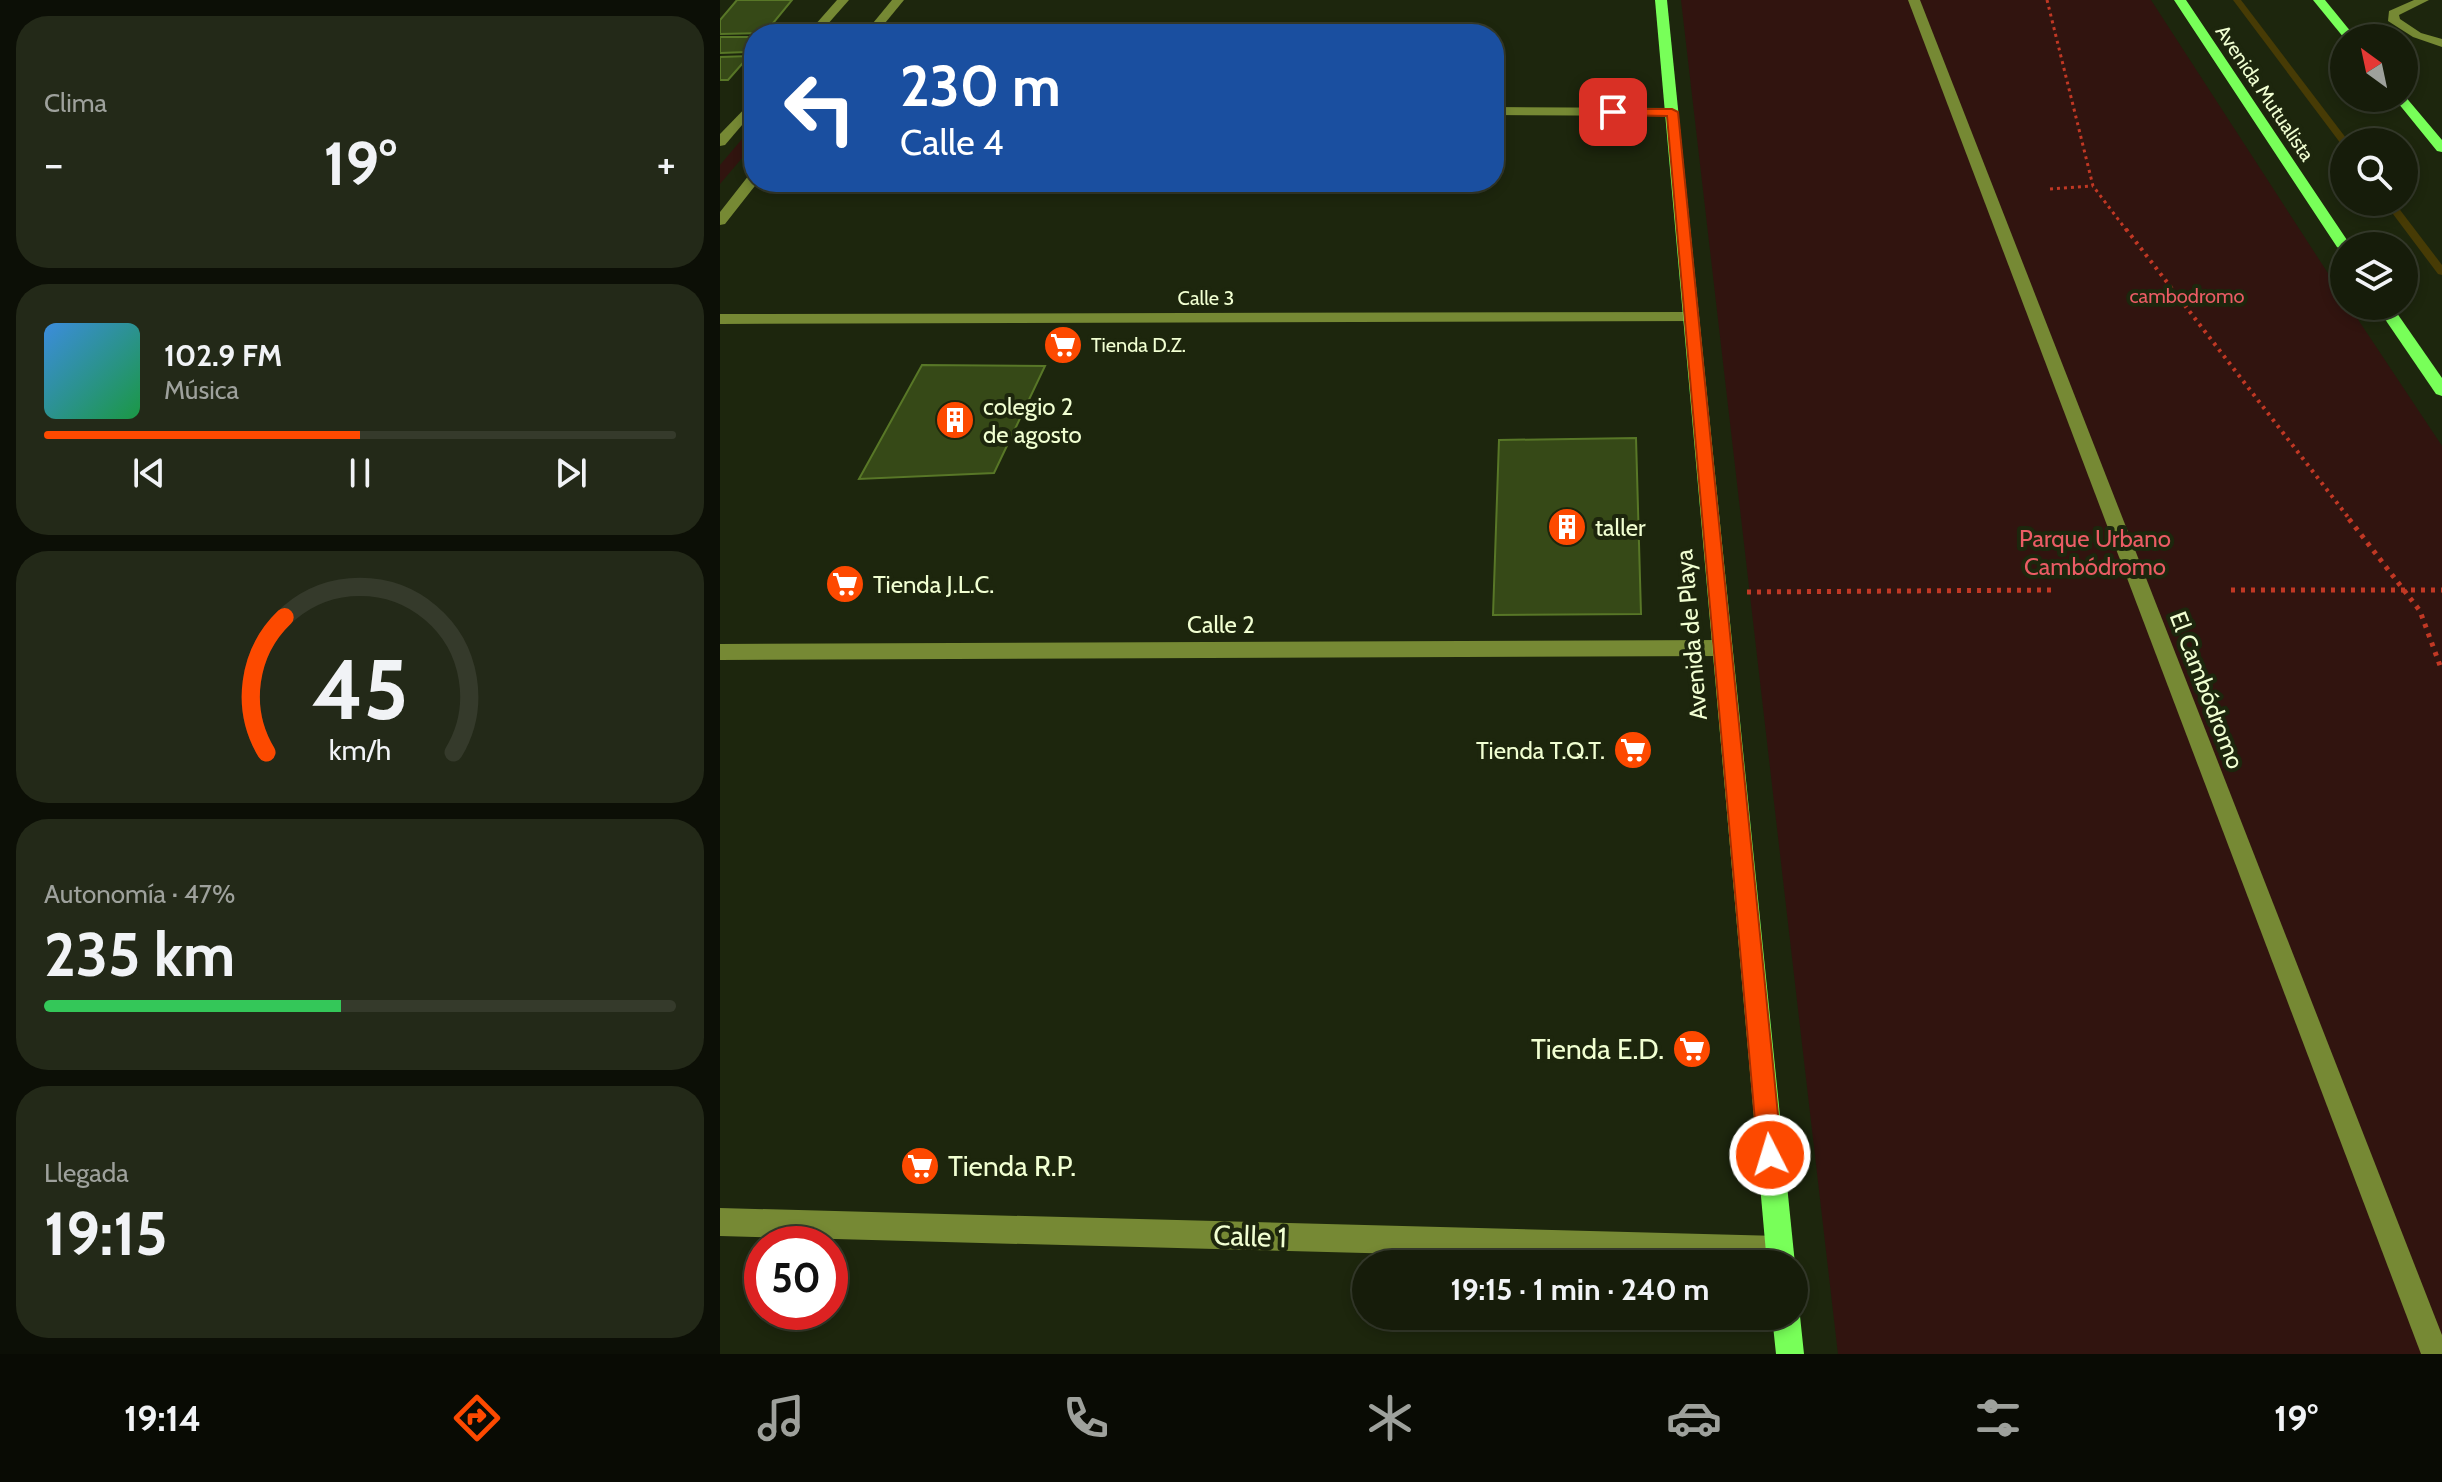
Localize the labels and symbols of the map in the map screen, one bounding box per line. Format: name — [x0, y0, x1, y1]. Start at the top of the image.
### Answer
street label: Avenida Mutualista — [2211, 20, 2320, 166]
north arrow — [2330, 24, 2418, 112]
pin — [1579, 78, 1647, 146]
park label: cambodromo — [2129, 284, 2245, 308]
street label: Calle 3 — [1178, 286, 1234, 310]
supermarket icon: Tienda D.Z. — [1042, 324, 1084, 366]
place label: Tienda D.Z. — [1091, 333, 1186, 357]
place label: colegio 2 de agosto — [983, 392, 1082, 449]
building icon: colegio 2 de agosto — [934, 399, 976, 441]
building icon: taller — [1546, 506, 1588, 548]
place label: taller — [1595, 513, 1646, 542]
park label: Parque Urbano Cambódromo — [2019, 524, 2171, 581]
street label: Avenida de Playa — [1669, 548, 1713, 722]
supermarket icon: Tienda J.L.C. — [824, 563, 866, 605]
place label: Tienda J.L.C. — [873, 570, 994, 599]
street label: El Cambódromo — [2164, 607, 2250, 773]
street label: Calle 2 — [1187, 610, 1255, 639]
supermarket icon: Tienda T.Q.T. — [1612, 729, 1654, 771]
place label: Tienda T.Q.T. — [1476, 736, 1605, 765]
supermarket icon: Tienda E.D. — [1671, 1028, 1713, 1070]
place label: Tienda E.D. — [1531, 1032, 1664, 1066]
position arrow — [1728, 1113, 1812, 1197]
supermarket icon: Tienda R.P. — [899, 1145, 941, 1187]
place label: Tienda R.P. — [948, 1149, 1076, 1183]
street label: Calle 1 — [1213, 1218, 1287, 1254]
speed limit sign: 50 — [744, 1226, 848, 1330]

